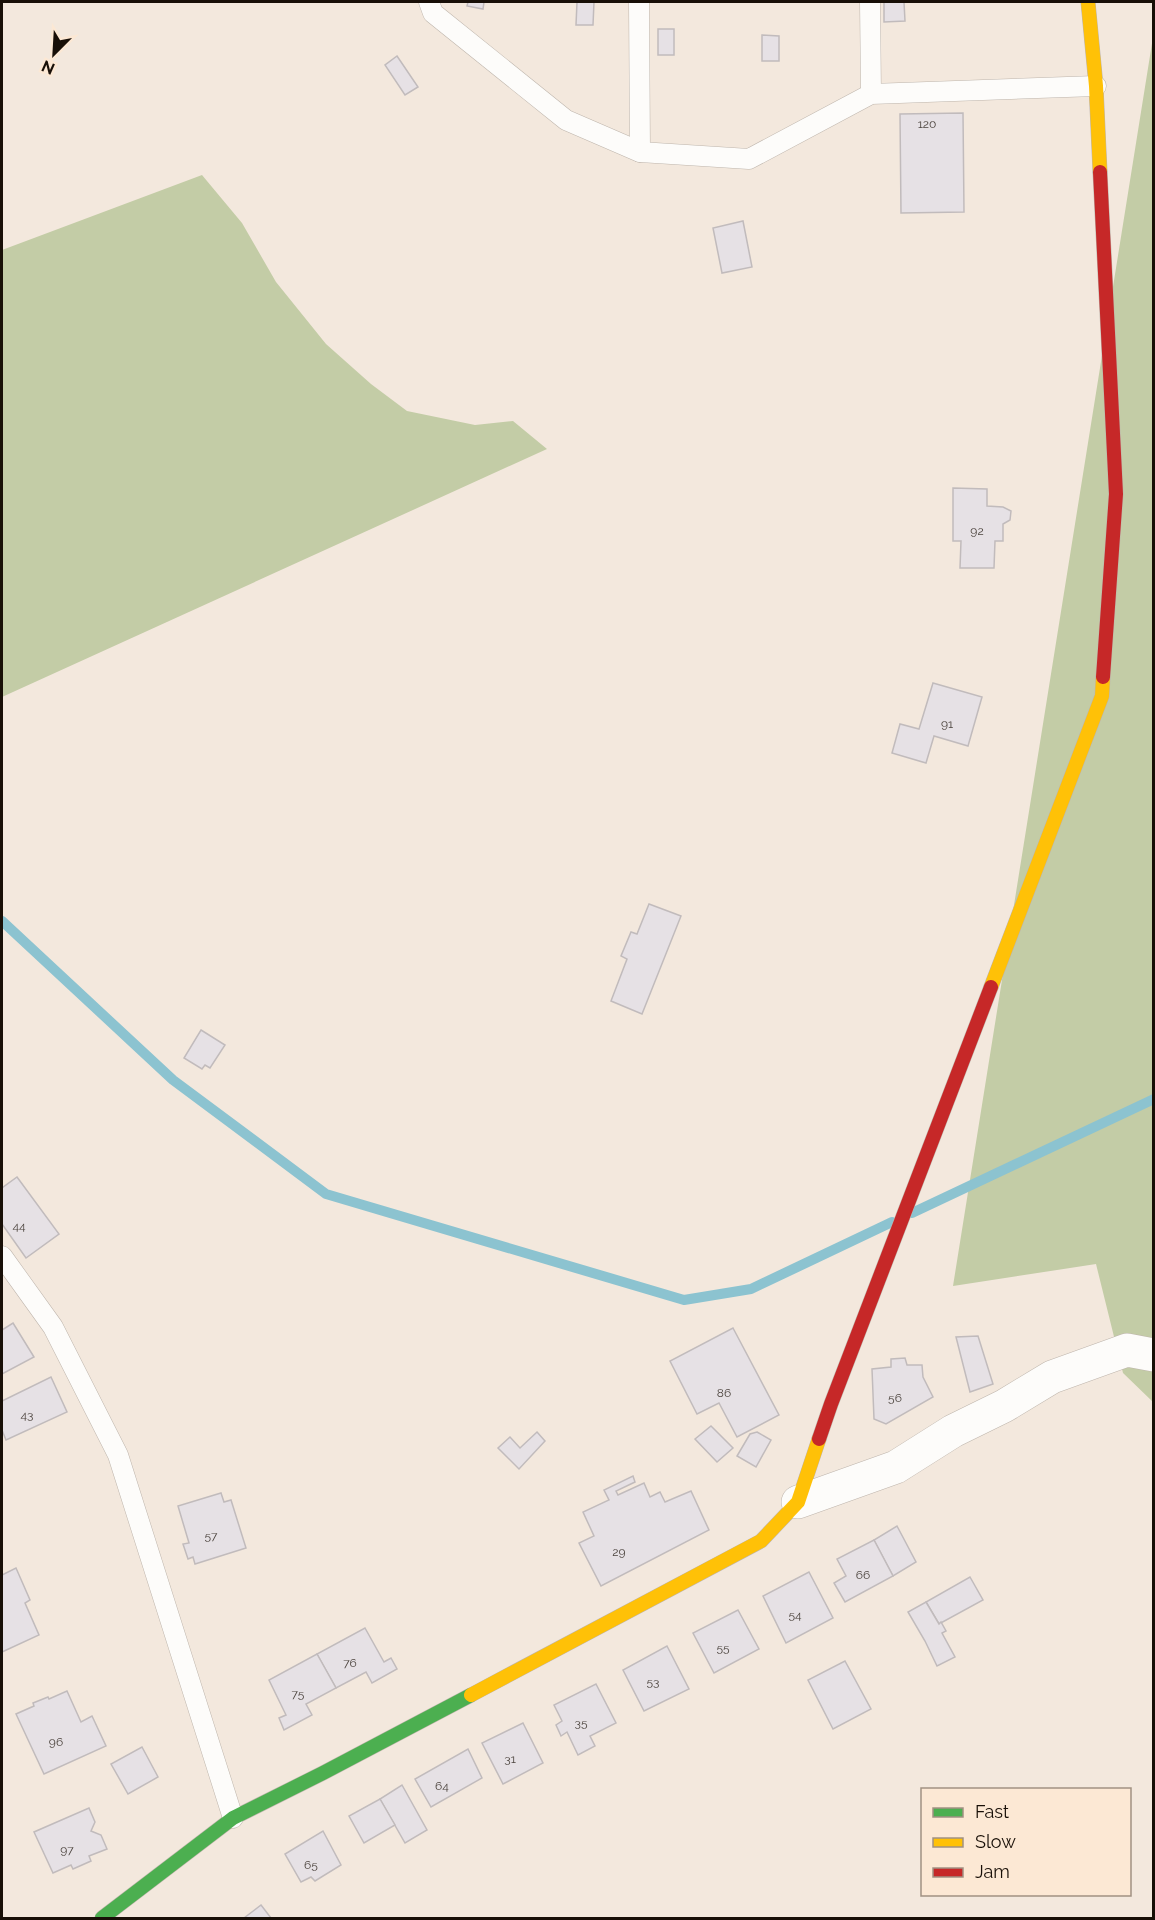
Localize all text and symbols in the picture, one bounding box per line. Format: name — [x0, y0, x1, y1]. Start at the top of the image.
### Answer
north arrow — [24, 24, 84, 84]
text: N — [39, 56, 58, 78]
house number: 120 — [918, 117, 936, 131]
house number: 92 — [970, 524, 984, 538]
house number: 91 — [941, 717, 953, 731]
house number: 44 — [12, 1219, 26, 1233]
house number: 86 — [717, 1386, 731, 1400]
house number: 56 — [888, 1391, 902, 1405]
house number: 43 — [21, 1408, 33, 1422]
house number: 57 — [205, 1529, 218, 1543]
house number: 29 — [612, 1545, 626, 1559]
house number: 66 — [856, 1568, 870, 1582]
house number: 54 — [788, 1608, 802, 1622]
house number: 55 — [716, 1641, 730, 1655]
house number: 76 — [343, 1656, 357, 1670]
house number: 53 — [647, 1675, 659, 1689]
house number: 75 — [292, 1687, 305, 1701]
house number: 35 — [575, 1716, 588, 1730]
house number: 96 — [49, 1735, 63, 1749]
house number: 31 — [504, 1752, 516, 1766]
house number: 64 — [435, 1779, 449, 1793]
legend — [921, 1788, 1131, 1896]
text: Fast — [975, 1801, 1009, 1822]
text: Slow — [975, 1831, 1016, 1852]
house number: 97 — [60, 1843, 74, 1857]
house number: 65 — [304, 1858, 318, 1872]
text: Jam — [975, 1861, 1010, 1882]

